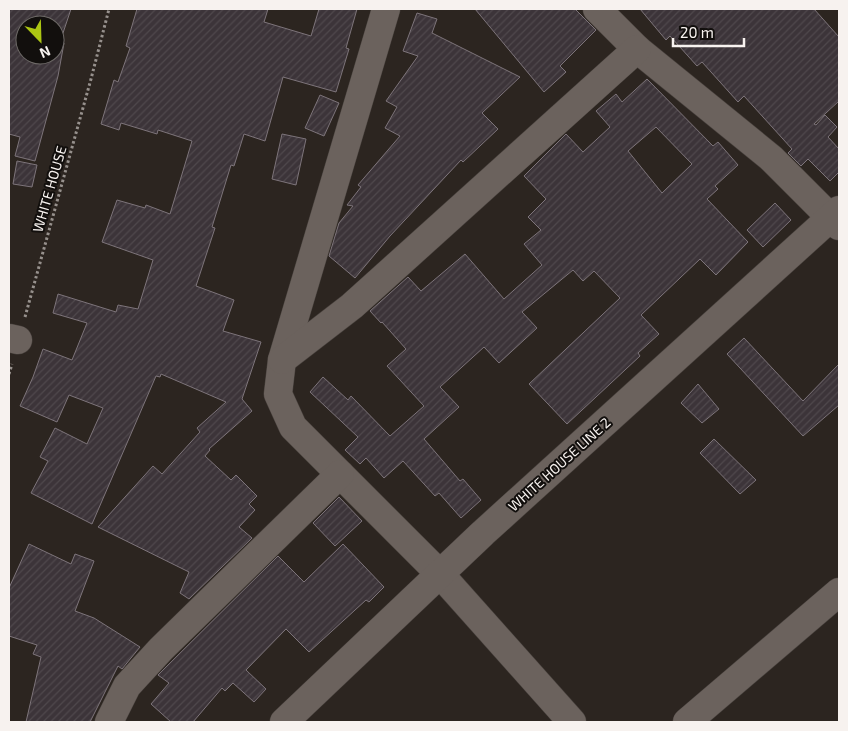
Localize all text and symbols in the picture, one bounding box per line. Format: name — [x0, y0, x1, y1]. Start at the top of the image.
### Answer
north arrow — [15, 15, 65, 65]
scale bar — [673, 15, 744, 47]
text: 20 m — [680, 23, 714, 41]
text: N — [37, 43, 53, 62]
street label: WHITE HOUSE — [29, 144, 69, 234]
street label: WHITE HOUSE LINE 2 — [504, 414, 614, 514]

